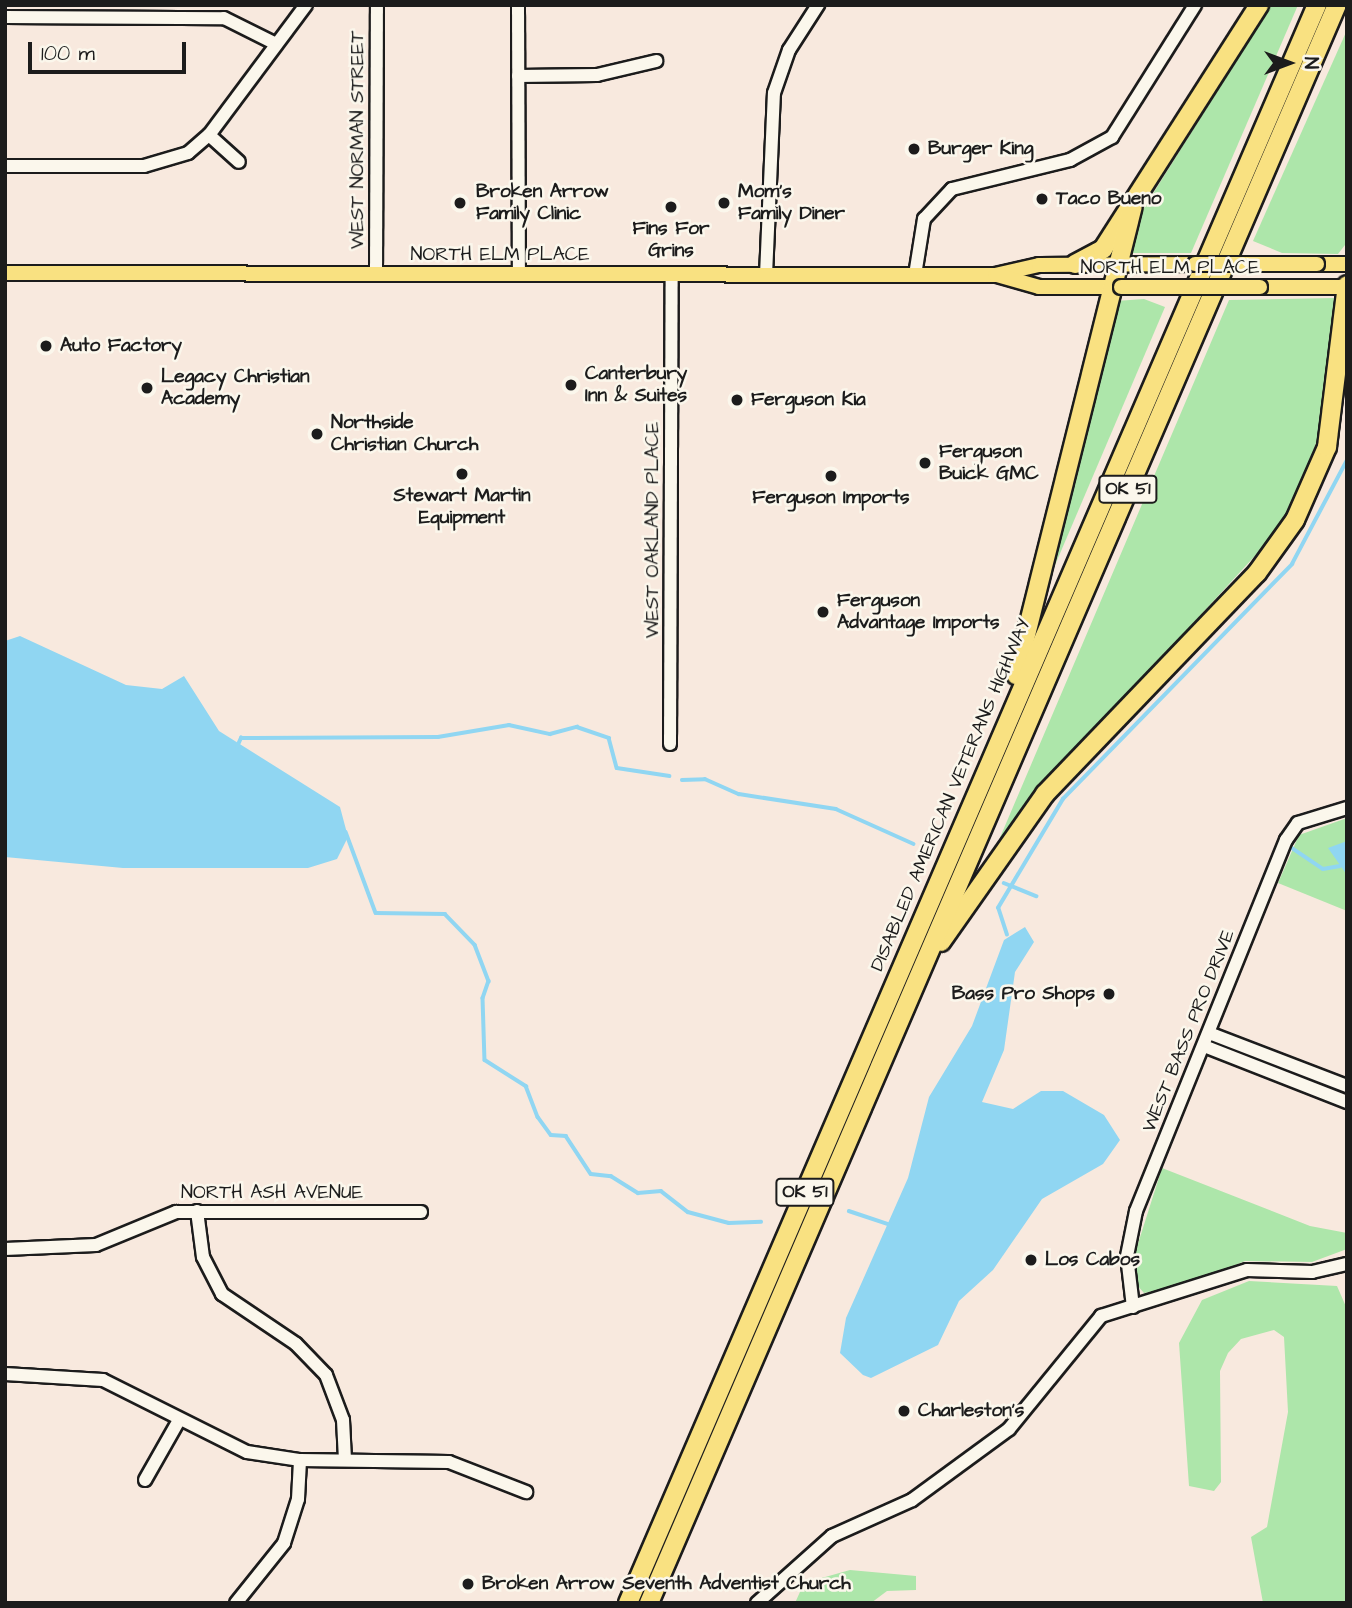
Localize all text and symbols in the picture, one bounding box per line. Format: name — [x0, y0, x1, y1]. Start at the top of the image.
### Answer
scale bar — [32, 28, 189, 72]
north arrow — [1254, 28, 1324, 98]
street label: WEST NORMAN STREET — [347, 31, 369, 249]
text: 100 m — [41, 39, 95, 68]
text: N — [1297, 57, 1324, 69]
place label: Burger King — [928, 138, 1033, 160]
marker: Burger King — [906, 141, 922, 157]
place label: Broken Arrow Family Clinic — [476, 181, 609, 225]
place label: Mom's Family Diner — [738, 181, 845, 225]
place label: Taco Bueno — [1056, 188, 1161, 210]
marker: Taco Bueno — [1034, 191, 1050, 207]
marker: Broken Arrow Family Clinic — [450, 193, 470, 213]
marker: Mom's Family Diner — [716, 195, 732, 211]
marker: Fins For Grins — [663, 199, 679, 215]
place label: Fins For Grins — [632, 218, 710, 262]
street label: NORTH ELM PLACE — [411, 244, 589, 266]
street label: NORTH ELM PLACE — [1081, 257, 1259, 279]
place label: Auto Factory — [60, 335, 182, 357]
marker: Auto Factory — [38, 338, 54, 354]
place label: Canterbury Inn & Suites — [585, 363, 687, 407]
place label: Legacy Christian Academy — [161, 366, 309, 410]
marker: Canterbury Inn & Suites — [563, 377, 579, 393]
marker: Legacy Christian Academy — [139, 380, 155, 396]
place label: Ferguson Kia — [751, 389, 866, 411]
marker: Ferguson Kia — [729, 392, 745, 408]
place label: Northside Christian Church — [331, 412, 479, 456]
street label: WEST OAKLAND PLACE — [642, 422, 664, 638]
marker: Northside Christian Church — [309, 426, 325, 442]
place label: Ferguson Buick GMC — [939, 441, 1039, 485]
marker: Ferguson Buick GMC — [917, 455, 933, 471]
marker: Stewart Martin Equipment — [454, 466, 470, 482]
marker: Ferguson Imports — [823, 468, 839, 484]
road number: OK 51 — [1098, 475, 1158, 504]
place label: Stewart Martin Equipment — [394, 485, 530, 529]
place label: Ferguson Imports — [752, 487, 910, 509]
place label: Ferguson Advantage Imports — [837, 590, 1000, 634]
marker: Ferguson Advantage Imports — [815, 604, 831, 620]
street label: DISABLED AMERICAN VETERANS HIGHWAY — [866, 615, 1036, 975]
street label: WEST BASS PRO DRIVE — [1138, 926, 1240, 1136]
place label: Bass Pro Shops — [952, 983, 1095, 1005]
marker: Bass Pro Shops — [1101, 986, 1117, 1002]
road number: OK 51 — [775, 1177, 835, 1206]
street label: NORTH ASH AVENUE — [181, 1182, 363, 1204]
place label: Los Cabos — [1045, 1249, 1140, 1271]
marker: Los Cabos — [1023, 1252, 1039, 1268]
place label: Charleston's — [918, 1400, 1024, 1422]
marker: Charleston's — [896, 1403, 912, 1419]
place label: Broken Arrow Seventh Adventist Church — [482, 1573, 851, 1595]
marker: Broken Arrow Seventh Adventist Church — [460, 1576, 476, 1592]

